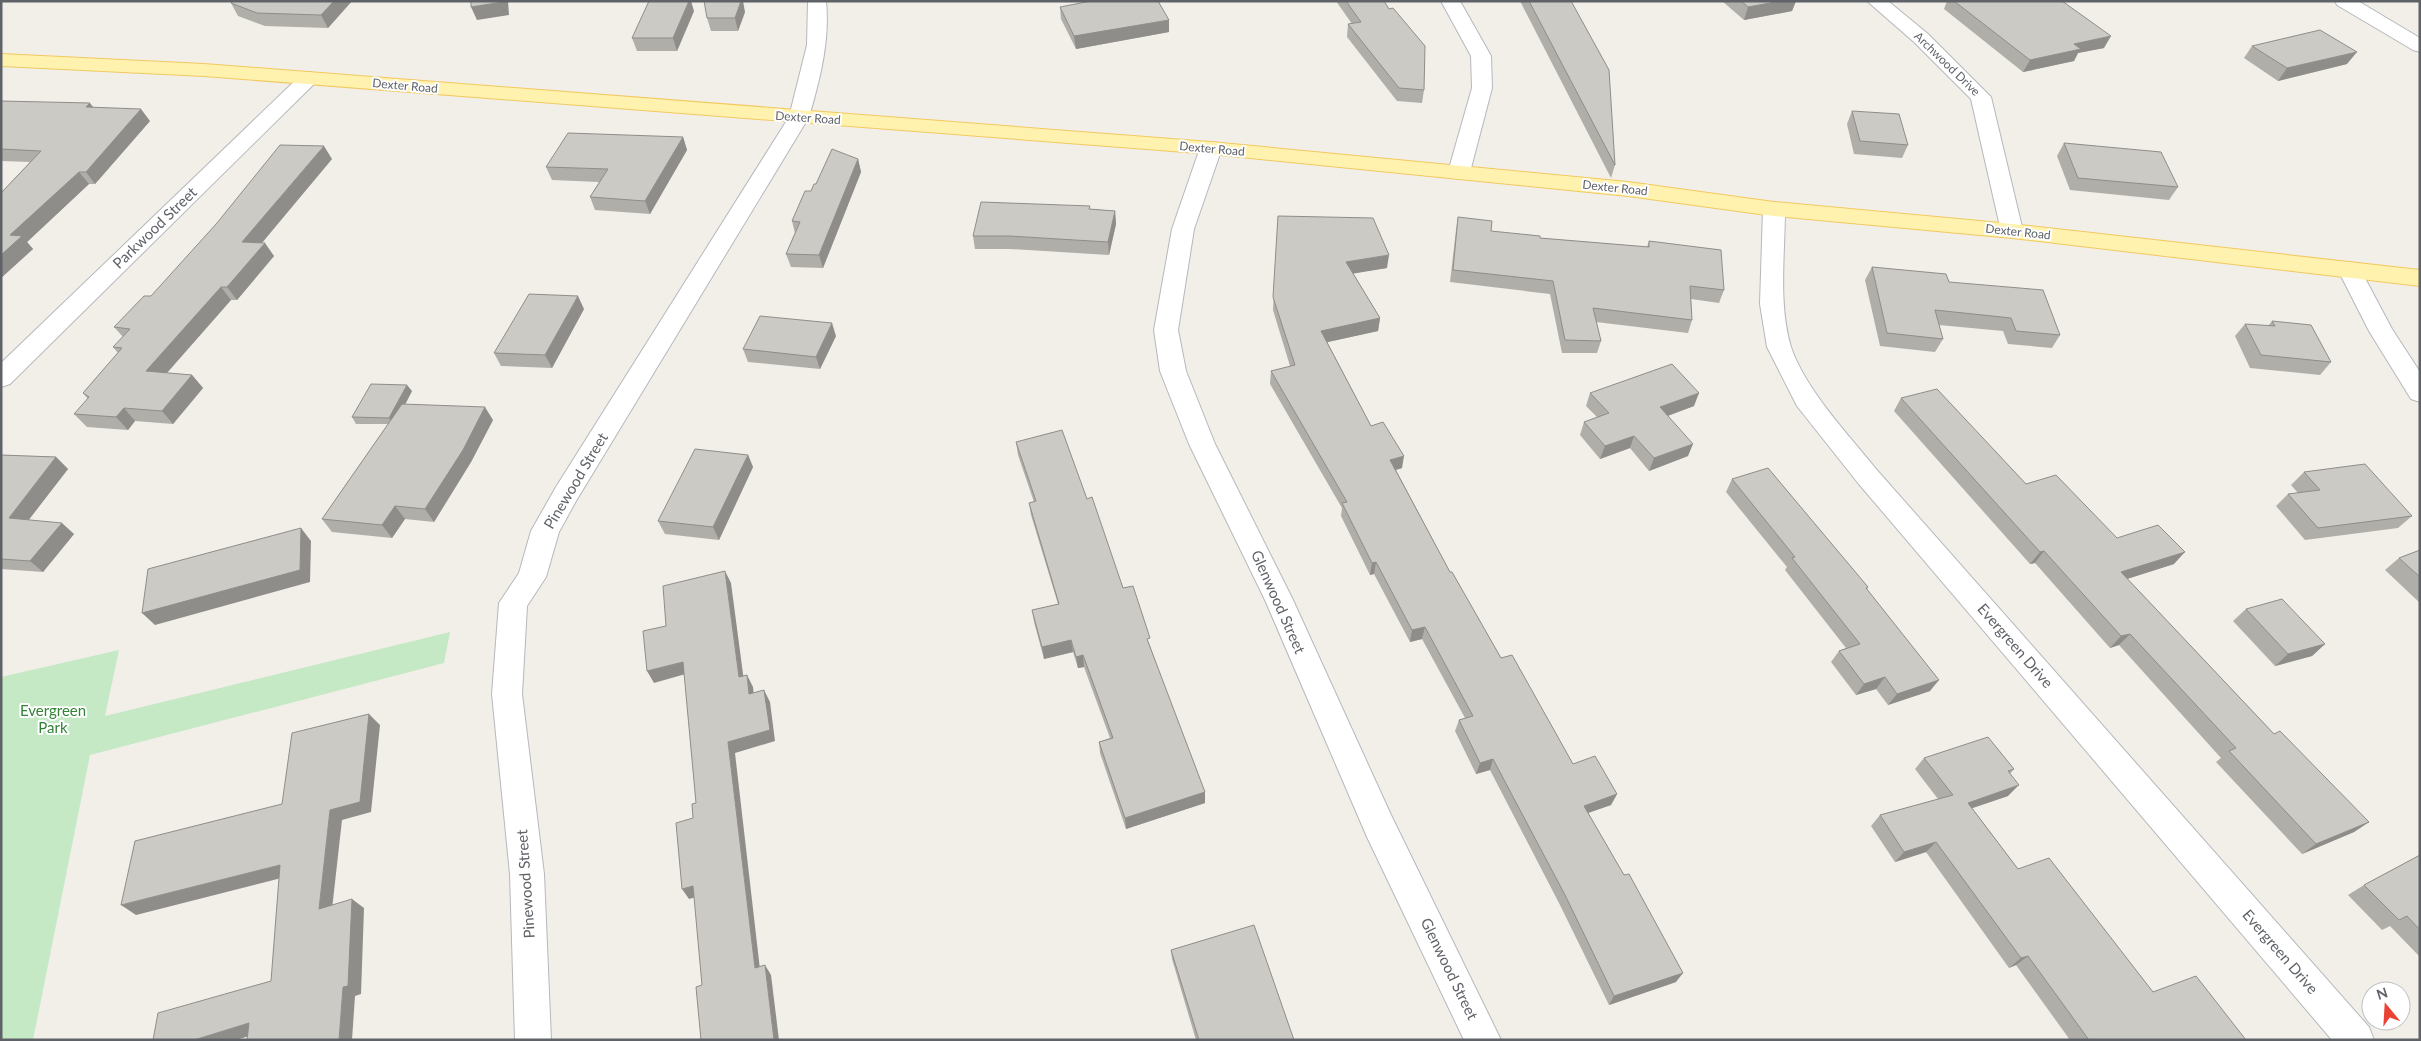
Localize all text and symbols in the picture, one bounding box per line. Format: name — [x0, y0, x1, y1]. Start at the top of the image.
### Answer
street label: Archwood Drive — [1911, 28, 1983, 99]
street label: Dexter Road — [372, 75, 438, 96]
street label: Dexter Road — [775, 108, 841, 127]
street label: Dexter Road — [1179, 138, 1245, 159]
street label: Dexter Road — [1582, 177, 1649, 198]
street label: Parkwood Street — [109, 182, 200, 272]
street label: Dexter Road — [1985, 221, 2052, 242]
street label: Pinewood Street — [539, 429, 611, 532]
street label: Glenwood Street — [1248, 547, 1310, 657]
street label: Evergreen Drive — [1974, 600, 2057, 691]
park label: Evergreen Park — [20, 701, 86, 736]
street label: Pinewood Street — [512, 828, 538, 939]
street label: Evergreen Drive — [2239, 906, 2322, 997]
street label: Glenwood Street — [1417, 915, 1483, 1023]
north arrow — [2361, 981, 2411, 1031]
text: N — [2374, 983, 2390, 1003]

